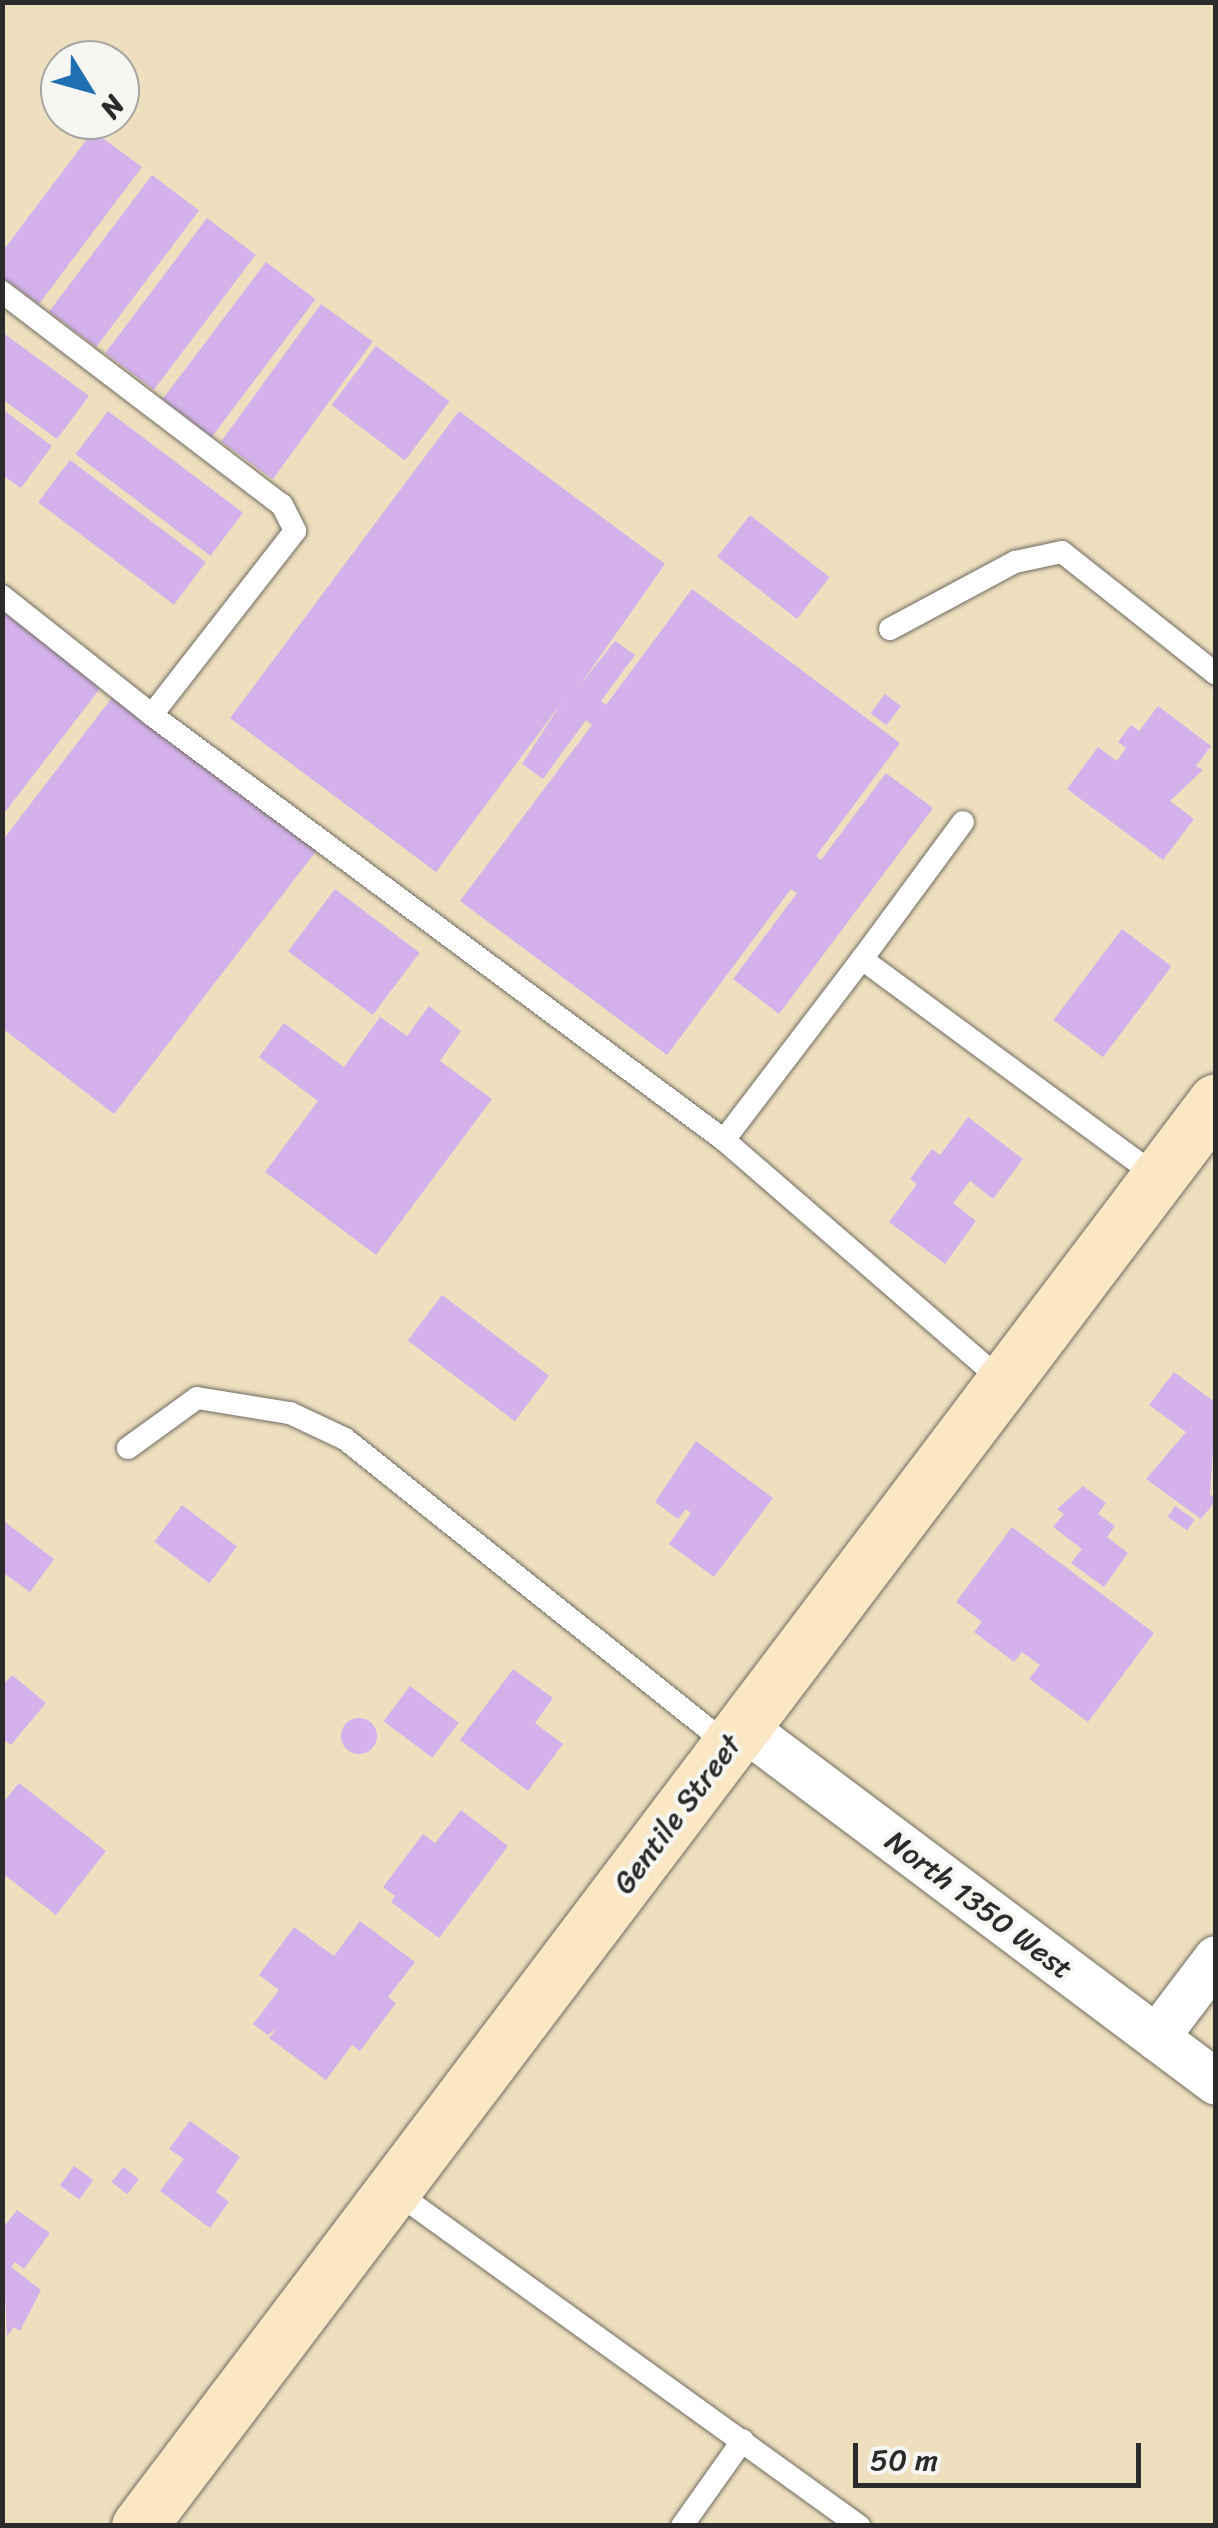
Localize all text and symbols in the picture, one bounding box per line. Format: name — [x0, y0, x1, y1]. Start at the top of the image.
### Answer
north arrow — [40, 40, 140, 140]
text: N — [87, 85, 138, 130]
street label: Gentile Street — [606, 1727, 748, 1901]
street label: North 1350 West — [878, 1823, 1080, 1987]
scale bar — [858, 2423, 1146, 2485]
text: 50 m — [870, 2433, 938, 2487]

